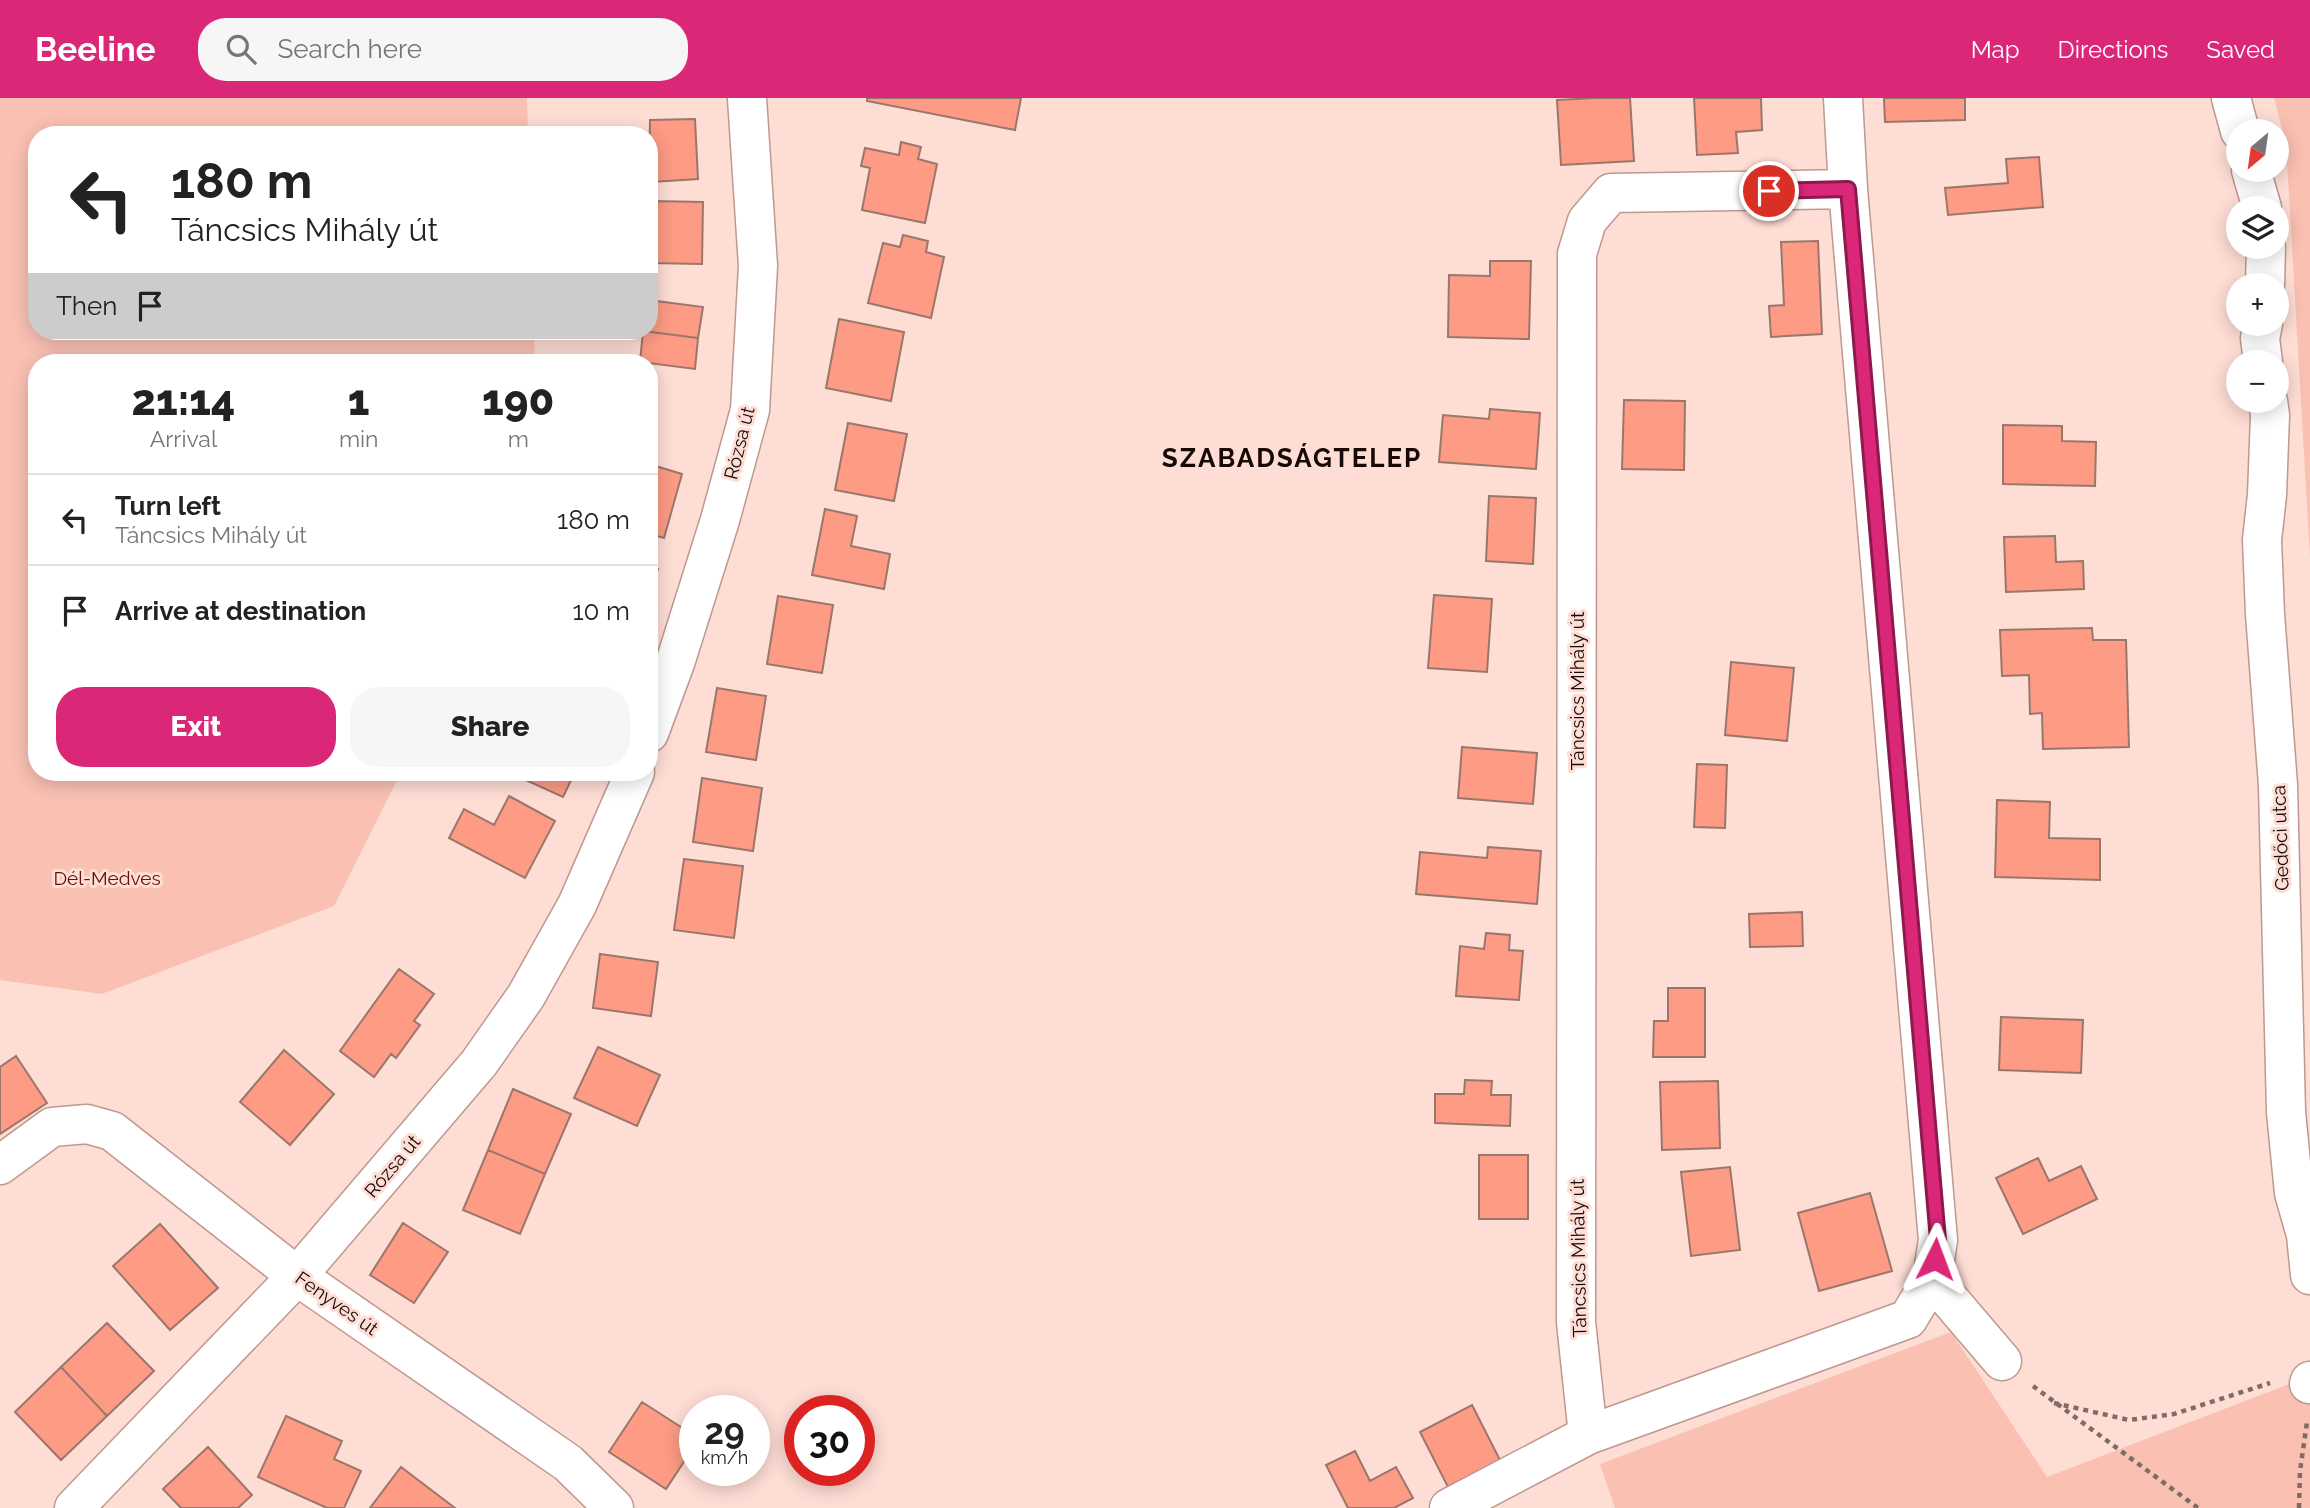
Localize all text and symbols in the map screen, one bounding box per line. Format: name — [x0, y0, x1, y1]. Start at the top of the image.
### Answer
search box — [198, 18, 688, 81]
text: Beeline — [35, 30, 156, 69]
icon: search — [222, 30, 260, 68]
text: Search here — [278, 34, 422, 64]
text: Map — [1971, 35, 2020, 64]
text: Directions — [2058, 35, 2168, 64]
text: Saved — [2206, 35, 2275, 64]
north arrow — [2226, 119, 2289, 182]
map controls — [2226, 119, 2289, 413]
text: 180 m — [171, 152, 312, 209]
icon: left — [56, 154, 147, 245]
pin — [1739, 161, 1799, 221]
icon: arrive — [1750, 172, 1788, 210]
button: layers — [2226, 196, 2289, 259]
text: Táncsics Mihály út — [171, 211, 438, 248]
button: + — [2226, 273, 2289, 336]
icon: arrive — [131, 287, 169, 325]
text: Then — [56, 291, 117, 321]
button: − — [2226, 350, 2289, 413]
text: 21:14 — [132, 376, 235, 425]
text: 1 — [348, 376, 370, 425]
text: 190 — [482, 376, 554, 425]
street label: Rózsa út — [719, 404, 759, 482]
text: Arrival — [150, 425, 217, 452]
text: min — [339, 425, 378, 452]
text: m — [508, 425, 529, 452]
district label: SZABADSÁGTELEP — [1162, 443, 1422, 473]
text: Turn left — [115, 491, 221, 521]
icon: left — [56, 501, 94, 539]
text: 180 m — [557, 505, 630, 535]
text: Táncsics Mihály út — [115, 521, 307, 548]
icon: arrive — [56, 592, 94, 630]
text: Arrive at destination — [115, 596, 366, 626]
text: 10 m — [572, 596, 630, 626]
street label: Táncsics Mihály út — [1566, 611, 1588, 770]
button: Exit — [56, 687, 336, 767]
button: Share — [350, 687, 630, 767]
street label: Gedőci utca — [2267, 785, 2293, 891]
park label: Dél-Medves — [53, 867, 161, 889]
street label: Rózsa út — [360, 1130, 425, 1202]
street label: Táncsics Mihály út — [1566, 1178, 1590, 1337]
position arrow — [1898, 1222, 1972, 1296]
street label: Fenyves út — [292, 1267, 383, 1340]
speed limit sign: 30 — [784, 1395, 875, 1486]
text: 29 — [704, 1411, 745, 1452]
text: km/h — [701, 1447, 748, 1468]

